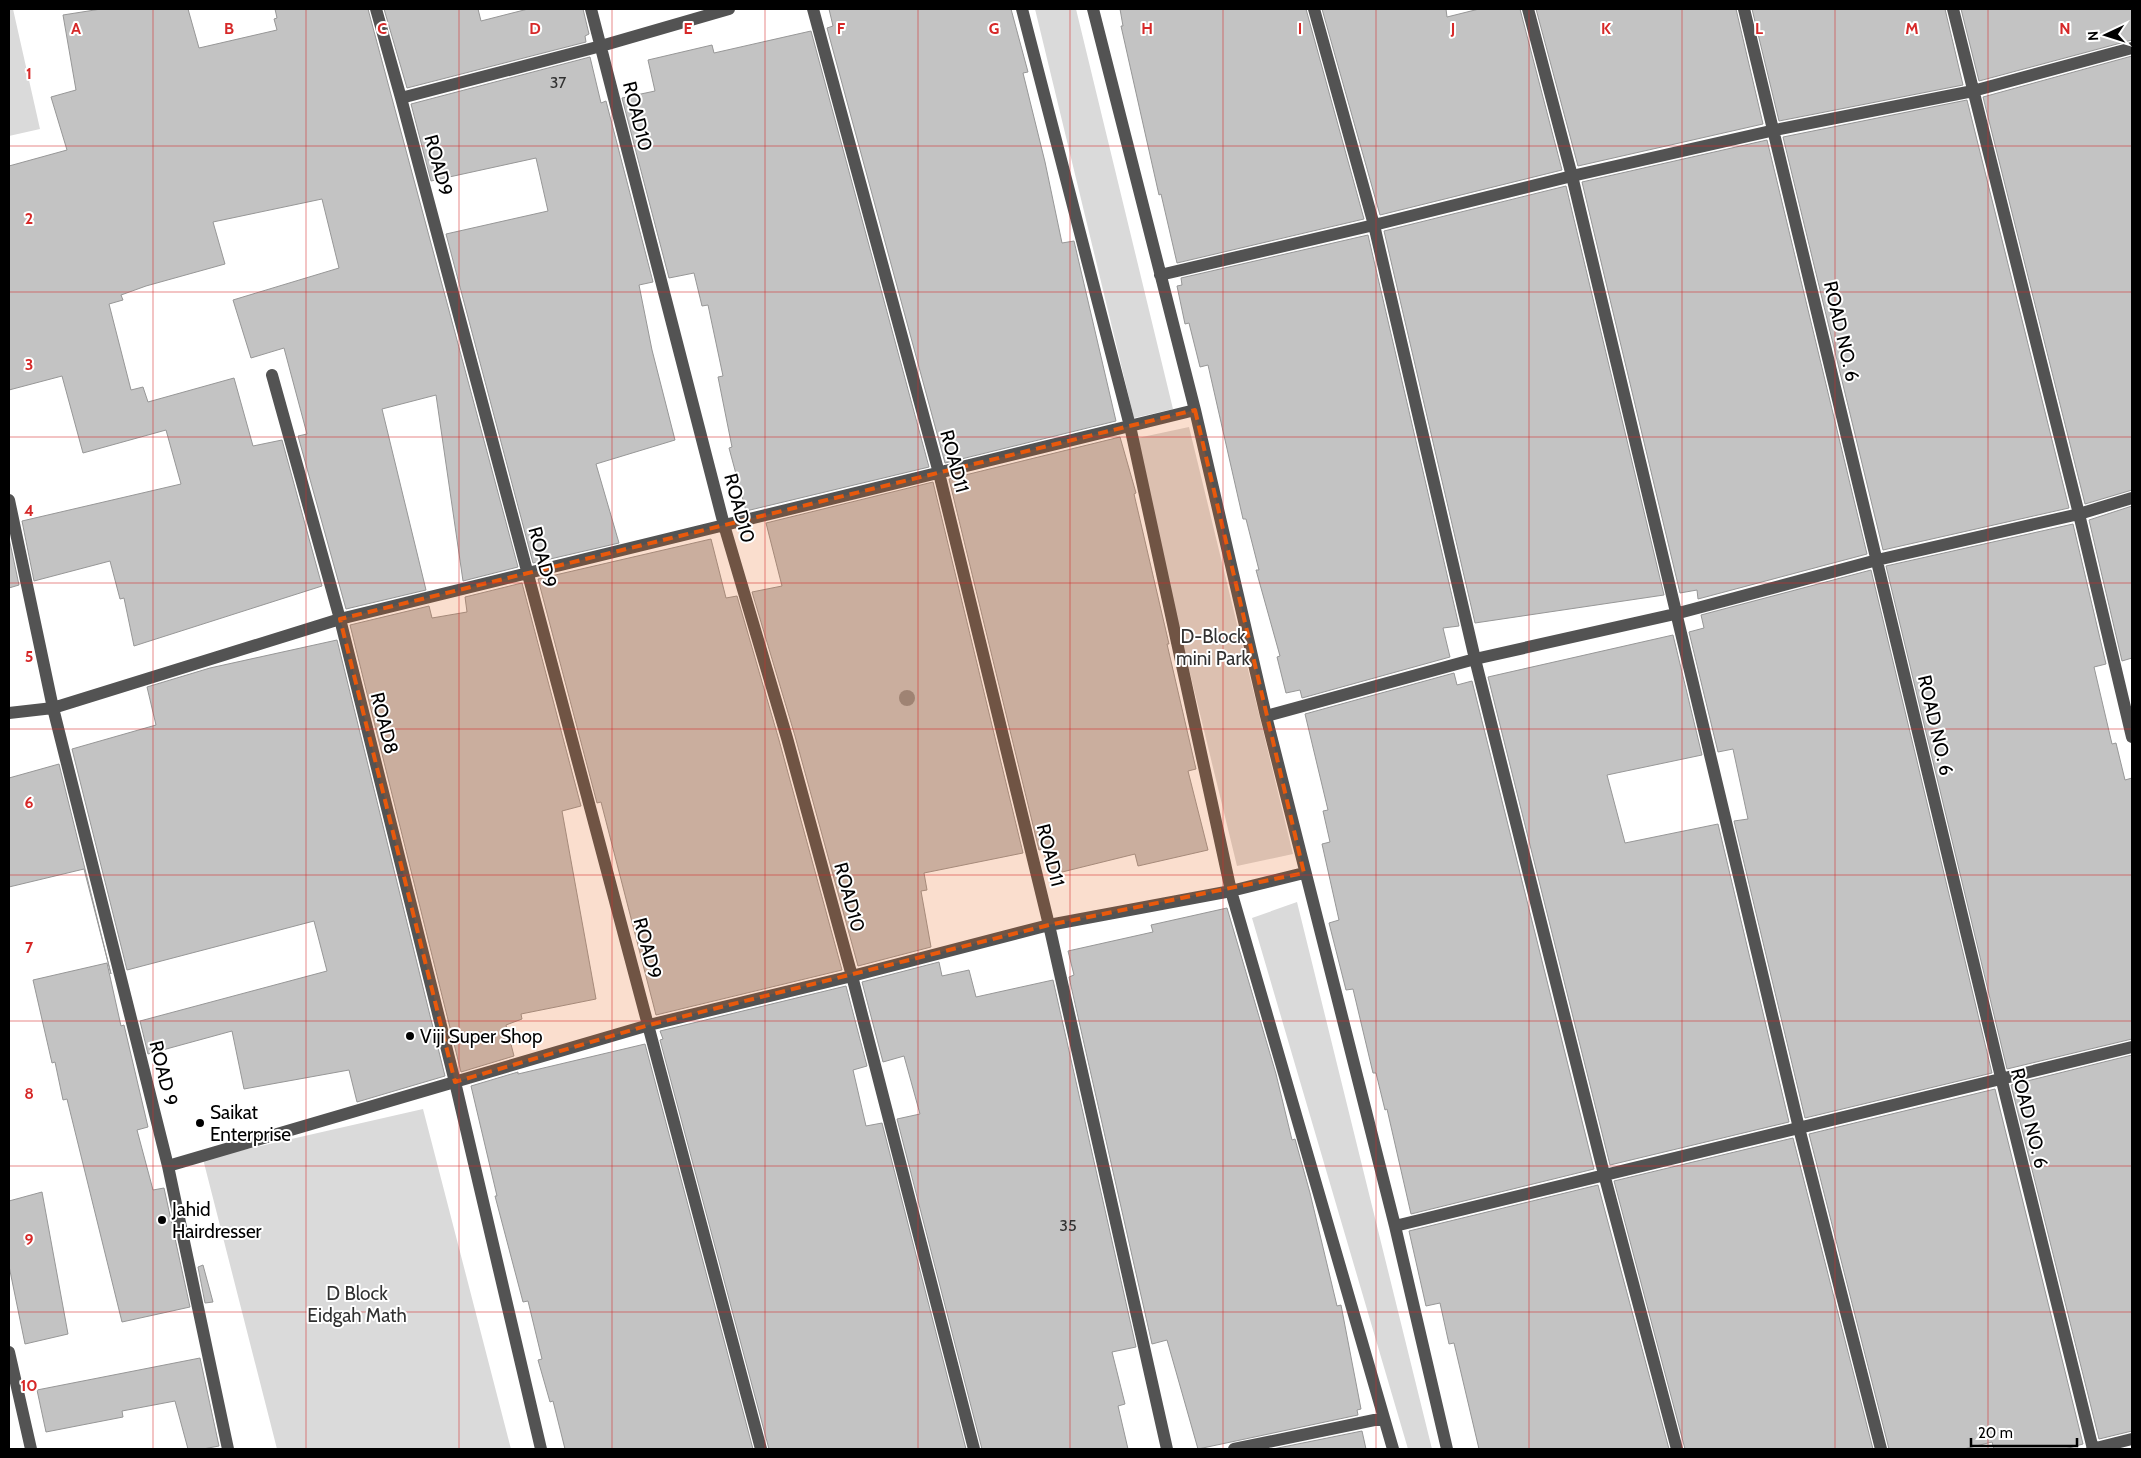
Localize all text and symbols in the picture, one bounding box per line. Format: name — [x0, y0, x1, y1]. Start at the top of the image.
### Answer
north arrow — [2081, 10, 2131, 60]
text: A — [71, 19, 81, 38]
text: B — [224, 19, 234, 38]
text: C — [377, 19, 387, 38]
text: D — [529, 19, 541, 38]
text: E — [683, 19, 693, 38]
text: F — [837, 19, 846, 38]
text: G — [989, 19, 999, 38]
text: H — [1141, 19, 1153, 38]
text: I — [1298, 19, 1302, 38]
text: J — [1450, 19, 1455, 38]
text: K — [1601, 19, 1611, 38]
text: L — [1755, 19, 1763, 38]
text: M — [1905, 19, 1919, 38]
text: N — [2059, 19, 2071, 38]
text: N — [2084, 30, 2102, 41]
text: 1 — [26, 64, 32, 83]
house number: 37 — [550, 73, 566, 92]
street label: ROAD10 — [618, 79, 657, 153]
street label: ROAD9 — [419, 132, 458, 198]
text: 2 — [25, 209, 33, 228]
street label: ROAD NO. 6 — [1819, 279, 1864, 384]
text: 3 — [25, 355, 33, 374]
street label: ROAD11 — [935, 427, 974, 495]
street label: ROAD10 — [719, 471, 760, 545]
text: 4 — [24, 501, 34, 520]
street label: ROAD9 — [523, 524, 562, 590]
park label: D-Block mini Park — [1176, 625, 1250, 670]
text: 5 — [25, 647, 33, 666]
street label: ROAD NO. 6 — [1913, 673, 1958, 778]
street label: ROAD8 — [366, 690, 403, 756]
text: 6 — [25, 793, 34, 812]
street label: ROAD11 — [1032, 821, 1069, 889]
street label: ROAD10 — [829, 860, 870, 934]
street label: ROAD9 — [628, 915, 667, 981]
text: 7 — [25, 938, 34, 957]
place label: Viji Super Shop — [420, 1025, 543, 1048]
marker: Viji Super Shop — [404, 1030, 416, 1042]
street label: ROAD 9 — [144, 1038, 183, 1108]
street label: ROAD NO. 6 — [2006, 1066, 2053, 1171]
text: 8 — [24, 1084, 34, 1103]
place label: Saikat Enterprise — [210, 1101, 291, 1146]
marker: Saikat Enterprise — [194, 1117, 206, 1129]
place label: Jahid Hairdresser — [171, 1198, 262, 1243]
marker: Jahid Hairdresser — [156, 1214, 168, 1226]
house number: 35 — [1059, 1216, 1077, 1235]
text: 9 — [25, 1230, 34, 1249]
park label: D Block Eidgah Math — [307, 1282, 407, 1327]
text: 10 — [20, 1376, 38, 1395]
scale bar — [1971, 1416, 2077, 1448]
text: 20 m — [1978, 1424, 2013, 1442]

